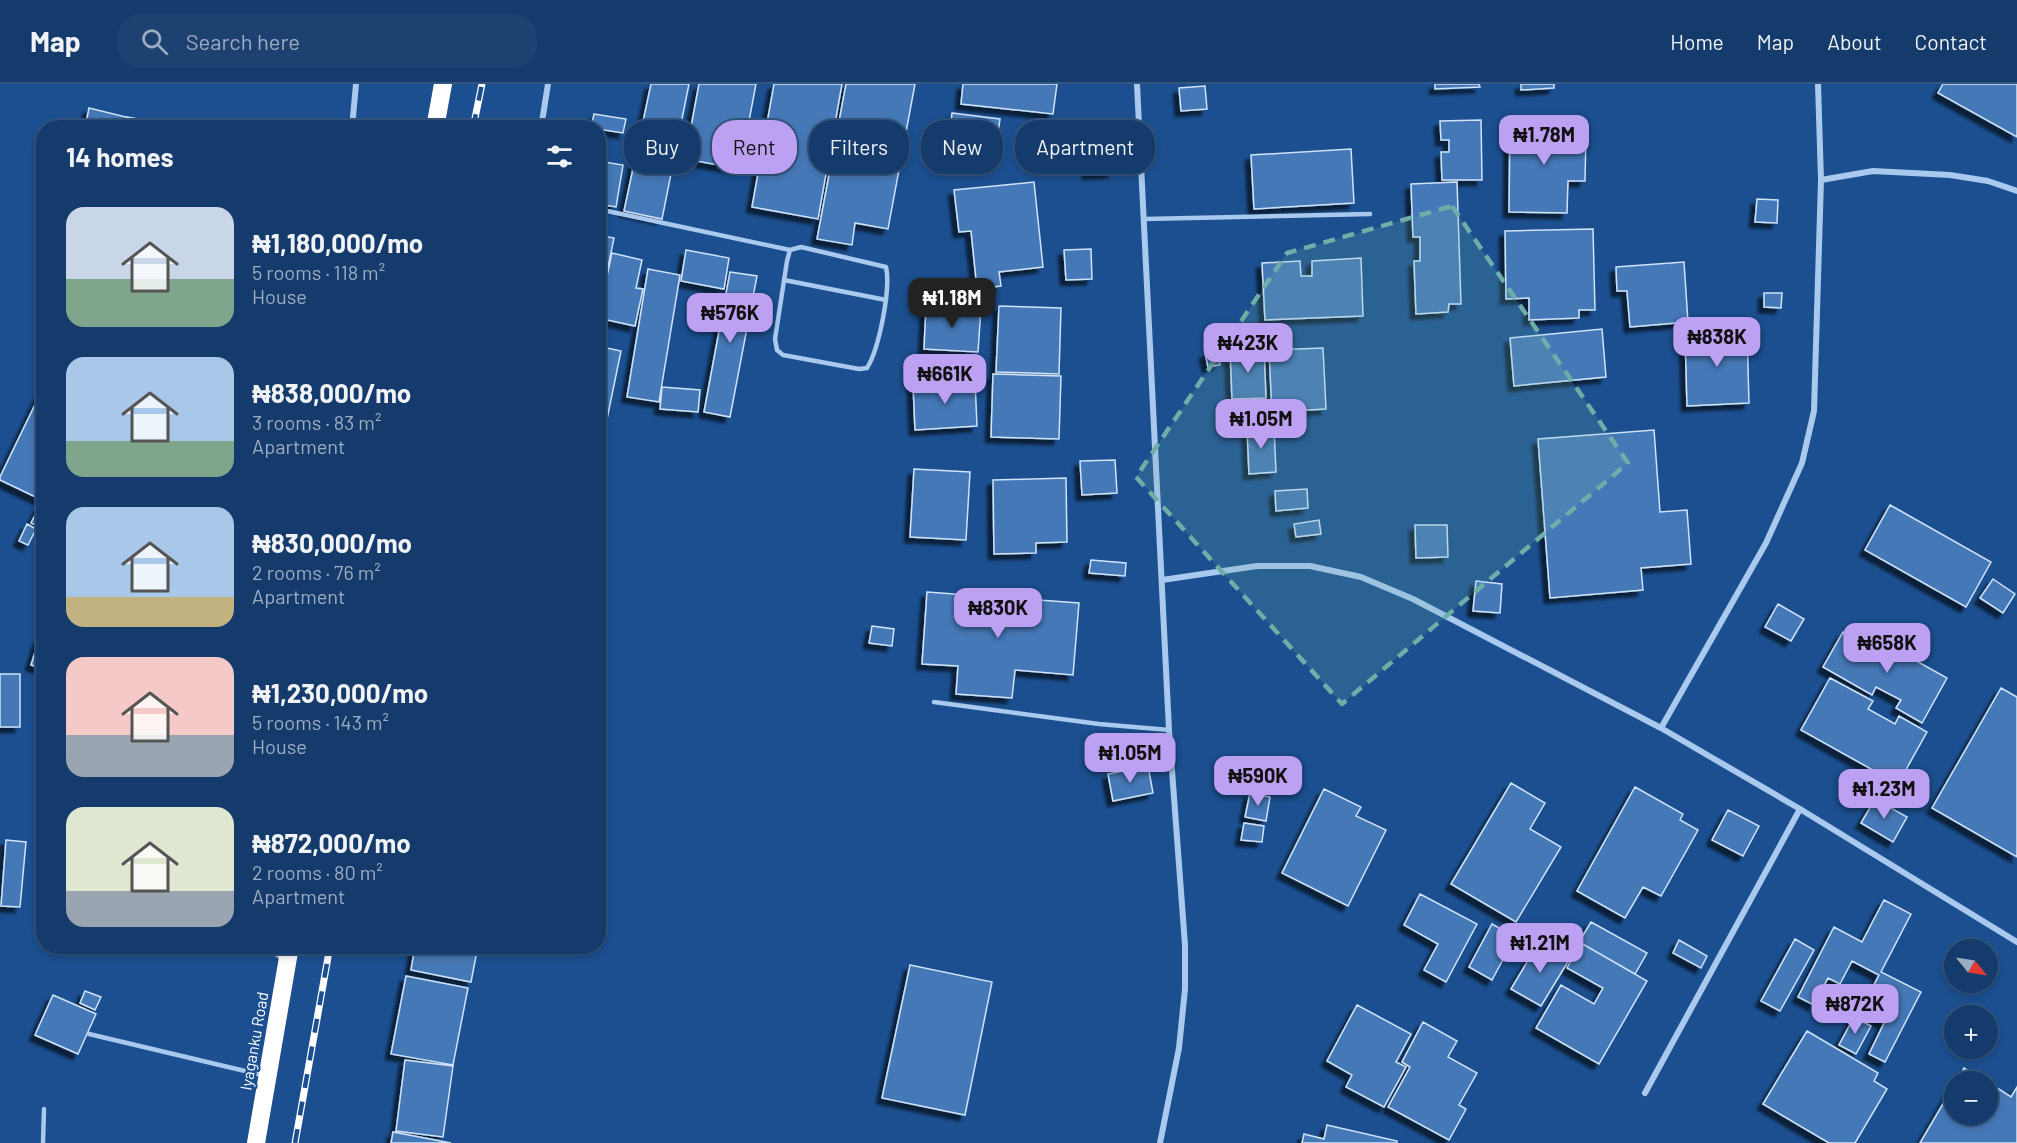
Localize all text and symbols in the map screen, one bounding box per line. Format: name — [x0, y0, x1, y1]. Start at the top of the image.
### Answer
search box — [117, 14, 537, 68]
text: Map — [30, 24, 81, 58]
icon: search — [138, 25, 171, 58]
text: Search here — [186, 28, 300, 54]
text: Home — [1670, 29, 1724, 54]
text: Map — [1757, 29, 1794, 54]
text: About — [1827, 29, 1882, 54]
text: Contact — [1915, 29, 1987, 54]
pin: ₦1.78M — [1495, 115, 1593, 166]
chip: Buy — [624, 120, 700, 174]
chip: Rent — [712, 120, 797, 174]
chip: Filters — [809, 120, 909, 174]
chip: New — [921, 120, 1003, 174]
chip: Apartment — [1015, 120, 1155, 174]
text: ₦1.78M — [1513, 122, 1575, 146]
icon: filters — [543, 140, 576, 173]
text: 14 homes — [66, 141, 173, 172]
text: ₦1,180,000/mo — [252, 227, 423, 258]
icon: home — [114, 231, 186, 303]
text: 5 rooms · 118 m² — [252, 260, 385, 284]
pin: ₦1.18M — [903, 278, 1001, 329]
text: House — [252, 284, 307, 308]
text: ₦1.18M — [922, 285, 982, 309]
pin: ₦576K — [688, 293, 772, 344]
text: ₦576K — [701, 300, 759, 324]
pin: ₦838K — [1675, 317, 1759, 368]
pin: ₦423K — [1206, 323, 1290, 374]
text: ₦838K — [1687, 324, 1747, 348]
text: ₦423K — [1218, 330, 1278, 354]
pin: ₦661K — [903, 354, 987, 405]
text: ₦661K — [917, 361, 973, 385]
text: ₦838,000/mo — [252, 377, 411, 408]
icon: home — [114, 381, 186, 453]
pin: ₦1.05M — [1212, 399, 1310, 450]
text: ₦1.05M — [1230, 406, 1292, 430]
text: 3 rooms · 83 m² — [252, 410, 381, 434]
text: Apartment — [252, 434, 345, 458]
text: ₦830,000/mo — [252, 527, 412, 558]
icon: home — [114, 531, 186, 603]
text: 2 rooms · 76 m² — [252, 560, 381, 584]
text: Apartment — [252, 584, 345, 608]
pin: ₦830K — [956, 588, 1040, 639]
text: ₦830K — [968, 595, 1028, 619]
pin: ₦658K — [1845, 623, 1929, 674]
text: ₦658K — [1857, 630, 1917, 654]
text: ₦1,230,000/mo — [252, 677, 428, 708]
icon: home — [114, 681, 186, 753]
text: 5 rooms · 143 m² — [252, 710, 389, 734]
pin: ₦1.05M — [1081, 733, 1179, 784]
text: House — [252, 734, 307, 758]
text: ₦1.05M — [1099, 740, 1161, 764]
pin: ₦590K — [1216, 756, 1300, 807]
text: ₦590K — [1228, 763, 1288, 787]
pin: ₦1.23M — [1835, 769, 1933, 820]
text: ₦1.23M — [1853, 776, 1915, 800]
text: ₦872,000/mo — [252, 827, 411, 858]
icon: home — [114, 831, 186, 903]
text: 2 rooms · 80 m² — [252, 860, 383, 884]
text: Apartment — [252, 884, 345, 908]
pin: ₦1.21M — [1491, 923, 1589, 974]
text: ₦1.21M — [1510, 930, 1570, 954]
north arrow — [1944, 939, 1998, 993]
map controls — [1944, 939, 1998, 1125]
pin: ₦872K — [1813, 984, 1897, 1035]
street label: Iyaganku Road — [235, 990, 272, 1092]
text: ₦872K — [1826, 991, 1884, 1015]
button: + — [1944, 1005, 1998, 1059]
button: − — [1944, 1071, 1998, 1125]

